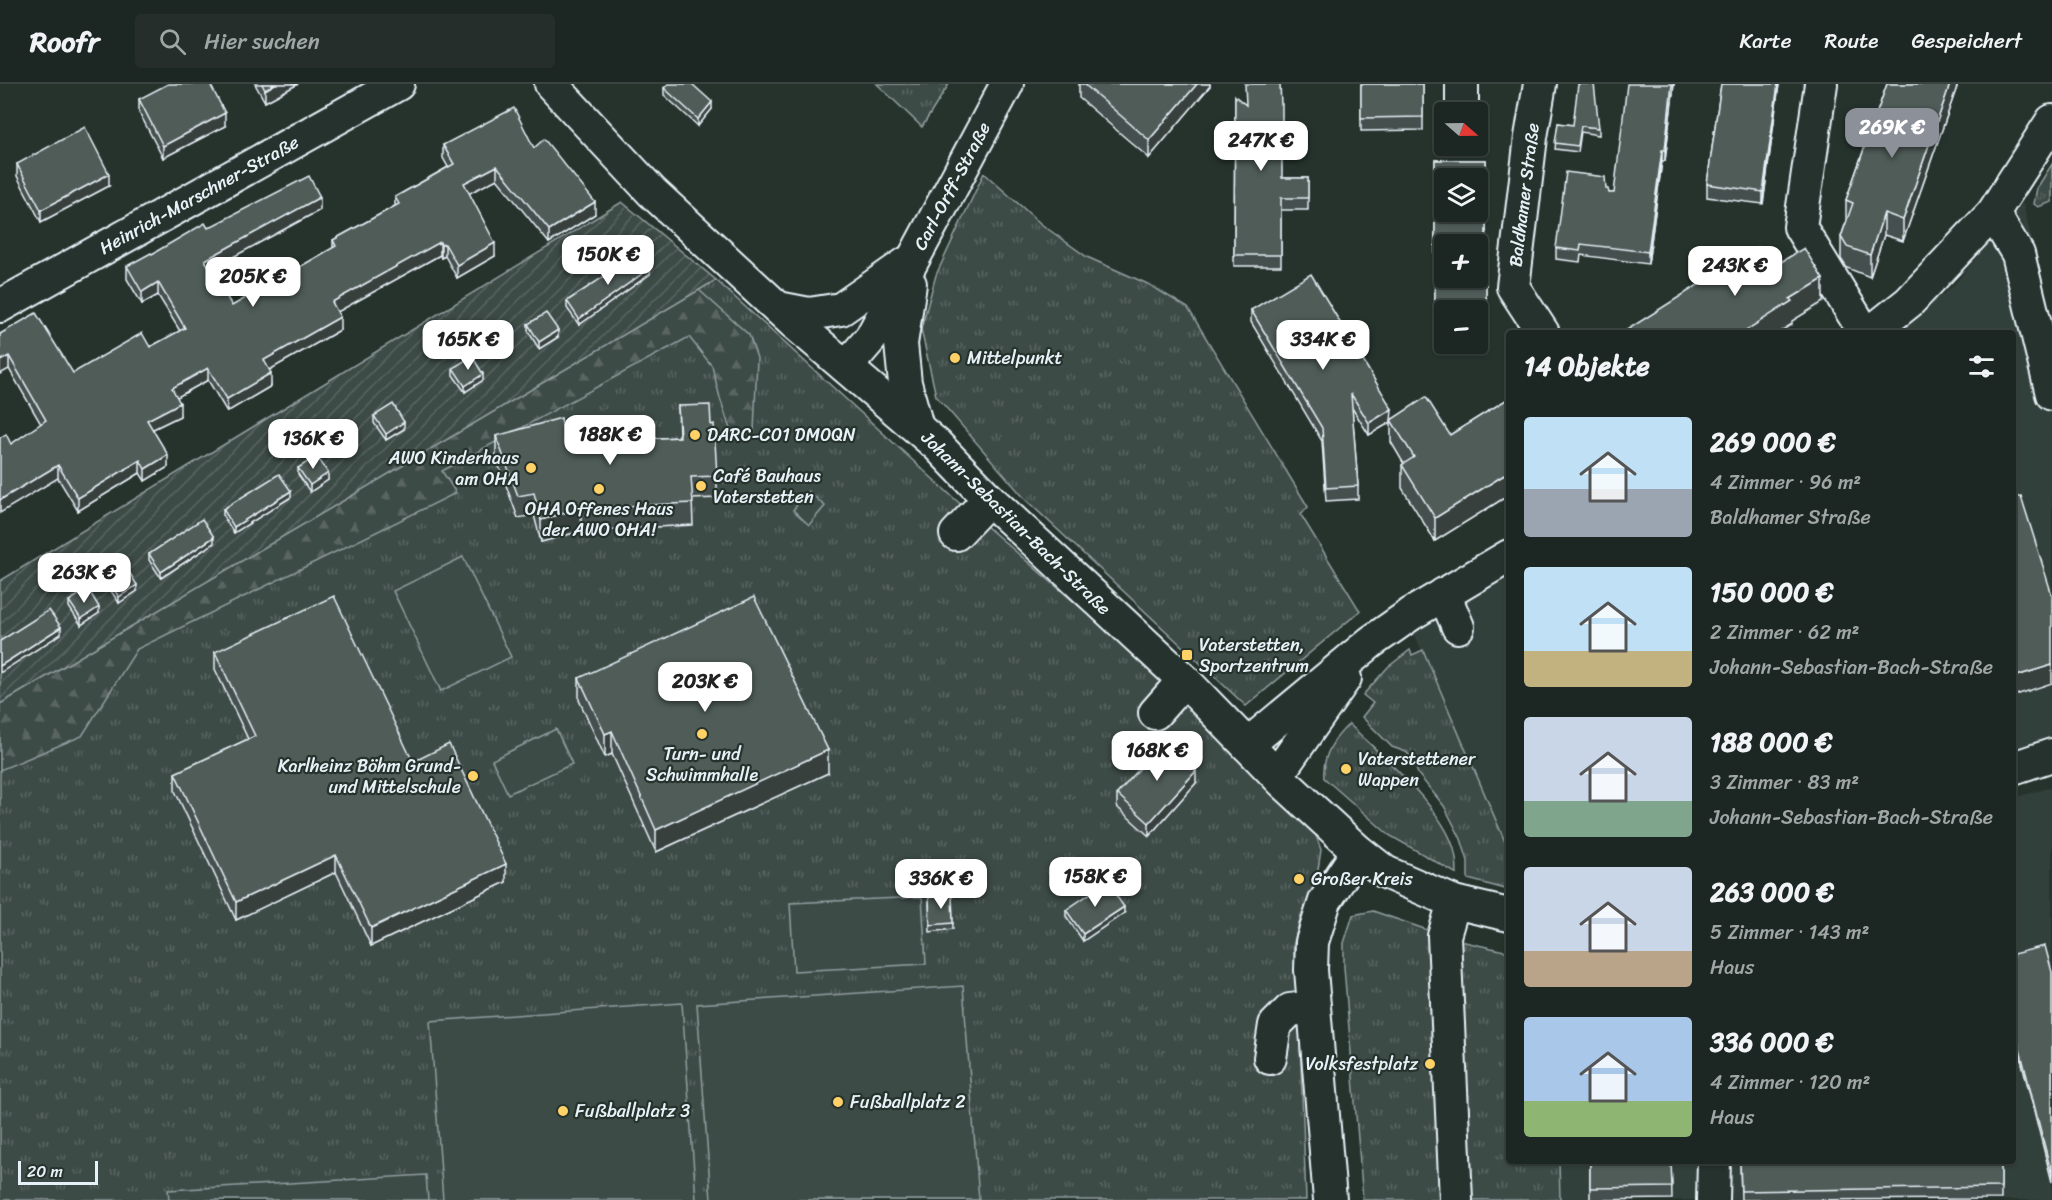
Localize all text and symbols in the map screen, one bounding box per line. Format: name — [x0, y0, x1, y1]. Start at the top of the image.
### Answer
search box — [135, 14, 555, 68]
text: Roofr — [30, 17, 99, 66]
text: Hier suchen — [204, 22, 320, 61]
text: Karte — [1740, 22, 1791, 60]
text: Route — [1824, 22, 1878, 60]
text: Gespeichert — [1911, 22, 2022, 60]
icon: search — [156, 25, 189, 58]
north arrow — [1434, 102, 1488, 156]
map controls — [1434, 102, 1488, 354]
pin: 269K € — [1843, 108, 1941, 159]
text: 269K € — [1859, 110, 1925, 145]
street label: Carl-Orff-Straße — [905, 116, 999, 256]
pin: 247K € — [1212, 121, 1310, 172]
street label: Baldhamer Straße — [1499, 121, 1549, 269]
text: 247K € — [1228, 123, 1294, 158]
street label: Heinrich-Marschner-Straße — [93, 127, 305, 263]
button: layers — [1434, 168, 1488, 222]
button: + — [1434, 234, 1488, 288]
pin: 150K € — [559, 235, 657, 286]
text: 150K € — [576, 237, 640, 272]
pin: 243K € — [1686, 246, 1784, 297]
text: 243K € — [1702, 248, 1768, 283]
pin: 205K € — [204, 257, 302, 308]
text: 205K € — [219, 259, 287, 294]
button: − — [1434, 300, 1488, 354]
pin: 165K € — [419, 320, 517, 371]
pin: 334K € — [1274, 320, 1372, 371]
text: 165K € — [437, 322, 499, 357]
text: 334K € — [1290, 322, 1356, 357]
place label: Mittelpunkt — [967, 342, 1062, 374]
text: 14 Objekte — [1524, 343, 1650, 389]
icon: filters — [1965, 350, 1998, 383]
marker: Mittelpunkt — [948, 351, 962, 365]
pin: 188K € — [561, 415, 659, 466]
text: 188K € — [578, 417, 642, 452]
pin: 136K € — [264, 419, 362, 470]
place label: DARC-C01 DM0QN — [707, 419, 856, 451]
text: 269 000 € — [1710, 419, 1836, 465]
text: 136K € — [282, 421, 344, 456]
street label: Johann-Sebastian-Bach-Straße — [913, 422, 1119, 623]
marker: DARC-C01 DM0QN — [688, 428, 702, 442]
icon: home — [1572, 441, 1644, 513]
place label: AWO Kinderhaus am OHA — [388, 442, 520, 495]
place label: Café Bauhaus Vaterstetten — [713, 460, 822, 513]
marker: AWO Kinderhaus am OHA — [524, 461, 538, 475]
text: 4 Zimmer · 96 m² — [1710, 465, 1861, 500]
marker: Café Bauhaus Vaterstetten — [694, 479, 708, 493]
marker: OHA Offenes Haus der AWO OHA! — [592, 482, 606, 496]
place label: OHA Offenes Haus der AWO OHA! — [525, 493, 674, 546]
text: Baldhamer Straße — [1710, 500, 1871, 535]
pin: 263K € — [35, 553, 133, 604]
text: 263K € — [52, 555, 116, 590]
text: 150 000 € — [1710, 569, 1834, 615]
icon: home — [1572, 591, 1644, 663]
text: 2 Zimmer · 62 m² — [1710, 615, 1859, 650]
place label: Vaterstetten, Sportzentrum — [1199, 629, 1309, 682]
marker: Vaterstetten, Sportzentrum — [1180, 648, 1194, 662]
text: Johann-Sebastian-Bach-Straße — [1710, 650, 1993, 685]
pin: 203K € — [656, 662, 754, 713]
text: 203K € — [672, 664, 738, 699]
text: 188 000 € — [1710, 719, 1833, 765]
marker: Turn- und Schwimmhalle — [695, 727, 709, 741]
pin: 168K € — [1108, 731, 1206, 782]
text: 168K € — [1126, 733, 1188, 768]
place label: Turn- und Schwimmhalle — [646, 738, 758, 791]
icon: home — [1572, 741, 1644, 813]
place label: Vaterstettener Wappen — [1358, 743, 1477, 796]
place label: Karlheinz Böhm Grund- und Mittelschule — [278, 750, 461, 803]
marker: Vaterstettener Wappen — [1339, 762, 1353, 776]
text: 3 Zimmer · 83 m² — [1710, 765, 1859, 800]
marker: Karlheinz Böhm Grund- und Mittelschule — [466, 769, 480, 783]
text: Johann-Sebastian-Bach-Straße — [1710, 800, 1993, 835]
pin: 158K € — [1046, 857, 1144, 908]
pin: 336K € — [892, 859, 990, 910]
text: 158K € — [1063, 859, 1127, 894]
text: 336K € — [909, 861, 973, 896]
place label: Großer Kreis — [1311, 863, 1413, 895]
text: 263 000 € — [1710, 869, 1834, 915]
marker: Großer Kreis — [1292, 872, 1306, 886]
icon: home — [1572, 891, 1644, 963]
text: 5 Zimmer · 143 m² — [1710, 915, 1869, 950]
text: Haus — [1710, 950, 1754, 985]
text: 336 000 € — [1710, 1019, 1833, 1065]
icon: home — [1572, 1041, 1644, 1113]
place label: Volksfestplatz — [1305, 1048, 1418, 1080]
marker: Volksfestplatz — [1423, 1057, 1437, 1071]
text: 4 Zimmer · 120 m² — [1710, 1065, 1870, 1100]
place label: Fußballplatz 2 — [850, 1086, 966, 1118]
place label: Fußballplatz 3 — [575, 1095, 690, 1127]
marker: Fußballplatz 2 — [831, 1095, 845, 1109]
text: Haus — [1710, 1100, 1754, 1135]
marker: Fußballplatz 3 — [556, 1104, 570, 1118]
text: 20 m — [27, 1157, 63, 1186]
scale bar — [18, 1158, 98, 1186]

